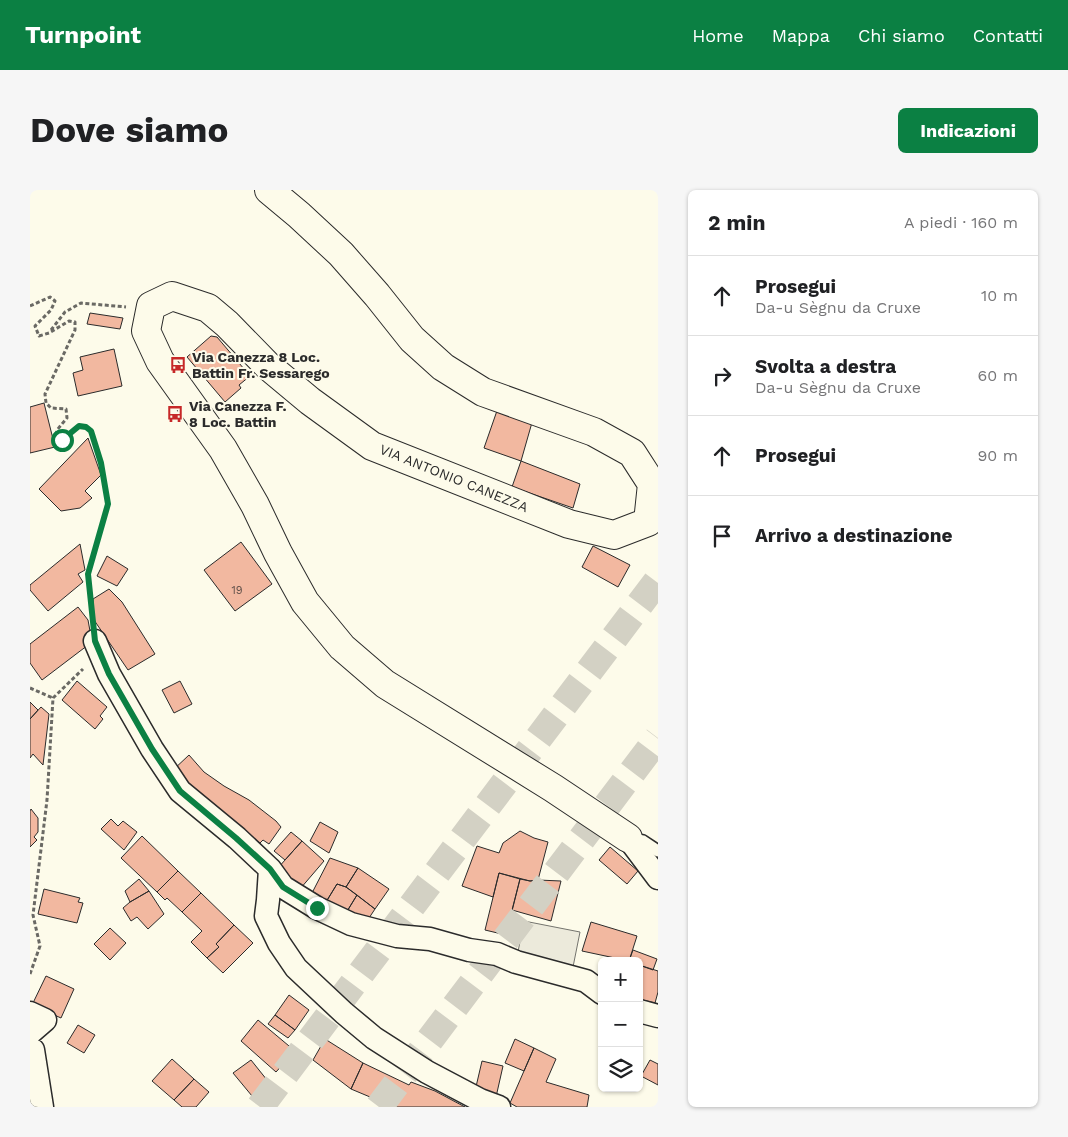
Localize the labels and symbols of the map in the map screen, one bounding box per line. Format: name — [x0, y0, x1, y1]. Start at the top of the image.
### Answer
place label: Via Canezza 8 Loc. Battin Fr. Sessarego — [192, 349, 330, 381]
bus stop icon: Via Canezza 8 Loc. Battin Fr. Sessarego — [168, 355, 188, 375]
place label: Via Canezza F. 8 Loc. Battin — [189, 398, 286, 430]
bus stop icon: Via Canezza F. 8 Loc. Battin — [165, 404, 185, 424]
route start — [51, 429, 74, 452]
street label: VIA ANTONIO CANEZZA — [377, 441, 531, 515]
house number: 19 — [231, 584, 243, 597]
route end — [306, 897, 329, 920]

